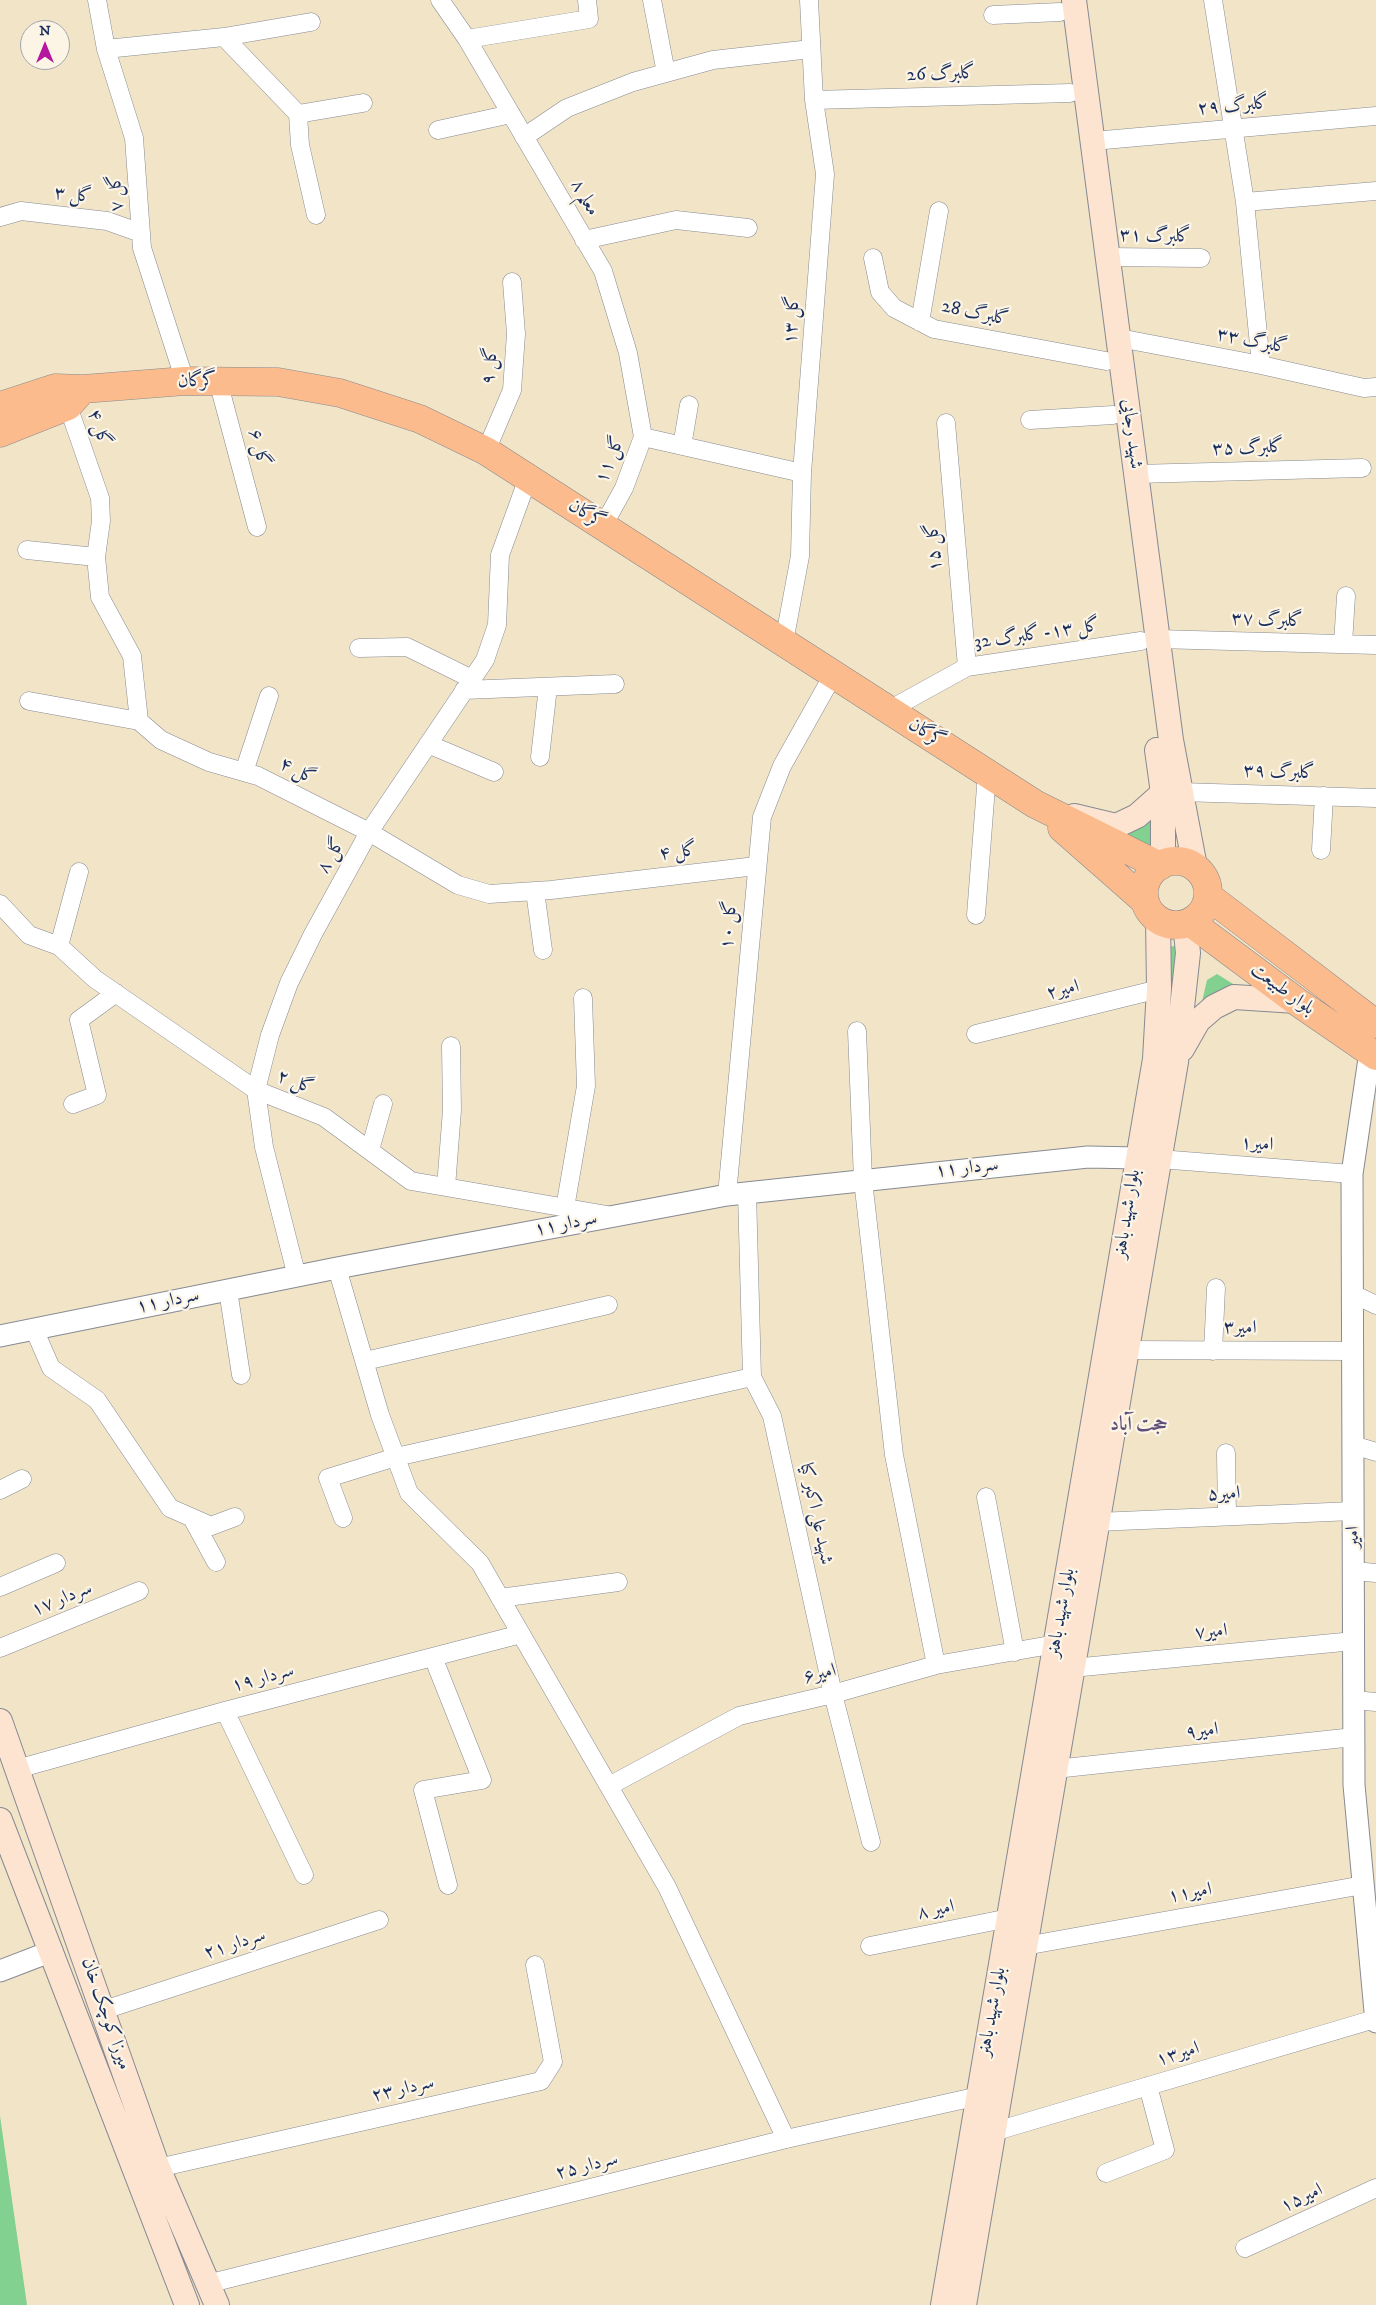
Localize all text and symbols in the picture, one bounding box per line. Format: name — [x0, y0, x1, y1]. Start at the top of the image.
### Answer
north arrow — [20, 20, 70, 70]
text: N — [39, 22, 51, 40]
street label: گلبرگ 26 — [906, 62, 976, 88]
street label: گلبرگ ۲۹ — [1196, 93, 1270, 121]
street label: گل ۷ — [104, 173, 130, 213]
street label: معلم ۸ — [564, 176, 604, 220]
street label: گل ۳ — [53, 183, 93, 209]
street label: گلبرگ ۳۱ — [1119, 225, 1191, 249]
street label: گل ۱۳ — [780, 295, 806, 345]
street label: گلبرگ 28 — [939, 296, 1011, 332]
street label: گلبرگ ۳۳ — [1215, 324, 1289, 360]
street label: گل ۹ — [478, 346, 504, 386]
street label: گرگان — [177, 370, 217, 394]
street label: شهید رجایی — [1115, 398, 1147, 470]
street label: گل ۴ — [81, 406, 115, 450]
street label: گل ۶ — [242, 427, 274, 469]
street label: گل ۱۱ — [591, 433, 631, 487]
street label: گلبرگ ۳۵ — [1212, 436, 1284, 462]
street label: گرگان — [564, 495, 608, 535]
street label: گل ۱۵ — [922, 522, 948, 572]
street label: گلبرگ ۳۷ — [1231, 608, 1303, 634]
street label: گل ۱۳- گلبرگ 32 — [973, 615, 1101, 655]
street label: گرگان — [904, 714, 948, 754]
street label: گل ۴ — [275, 753, 319, 791]
street label: گلبرگ ۳۹ — [1243, 760, 1315, 786]
street label: گل ۸ — [313, 834, 351, 878]
street label: گل ۴ — [658, 839, 698, 867]
street label: گل ۱۰ — [717, 900, 743, 950]
street label: بلوار طبیعت — [1245, 959, 1319, 1021]
street label: امیر۲ — [1044, 976, 1082, 1006]
street label: گل ۲ — [273, 1066, 317, 1100]
street label: امیر۱ — [1240, 1132, 1274, 1158]
street label: سردار ۱۱ — [934, 1154, 1000, 1184]
street label: بلوار شهید باهنر — [1110, 1168, 1146, 1260]
street label: سردار ۱۱ — [533, 1208, 599, 1242]
street label: سردار ۱۱ — [135, 1285, 201, 1319]
street label: امیر۳ — [1223, 1318, 1257, 1340]
district label: حجت آباد — [1110, 1414, 1168, 1438]
street label: شهید علی اکبر کیا — [793, 1461, 837, 1567]
street label: امیر۵ — [1207, 1483, 1241, 1507]
street label: امیر — [1343, 1526, 1365, 1548]
street label: بلوار شهید باهنر — [1043, 1567, 1081, 1659]
street label: سردار ۱۷ — [28, 1578, 96, 1622]
street label: امیر۷ — [1194, 1620, 1228, 1646]
street label: سردار ۱۹ — [229, 1660, 297, 1698]
street label: امیر۶ — [801, 1660, 839, 1690]
street label: امیر۹ — [1184, 1719, 1220, 1745]
street label: امیر۱۱ — [1166, 1879, 1214, 1909]
street label: امیر ۸ — [916, 1896, 956, 1926]
street label: سردار ۲۱ — [201, 1924, 269, 1966]
street label: میرزا کوچک خان — [75, 1955, 135, 2073]
street label: بلوار شهید باهنر — [974, 1966, 1012, 2058]
street label: امیر۱۳ — [1154, 2038, 1202, 2072]
street label: سردار ۲۳ — [369, 2072, 437, 2108]
street label: سردار ۲۵ — [553, 2148, 621, 2186]
street label: امیر۱۵ — [1277, 2179, 1327, 2219]

